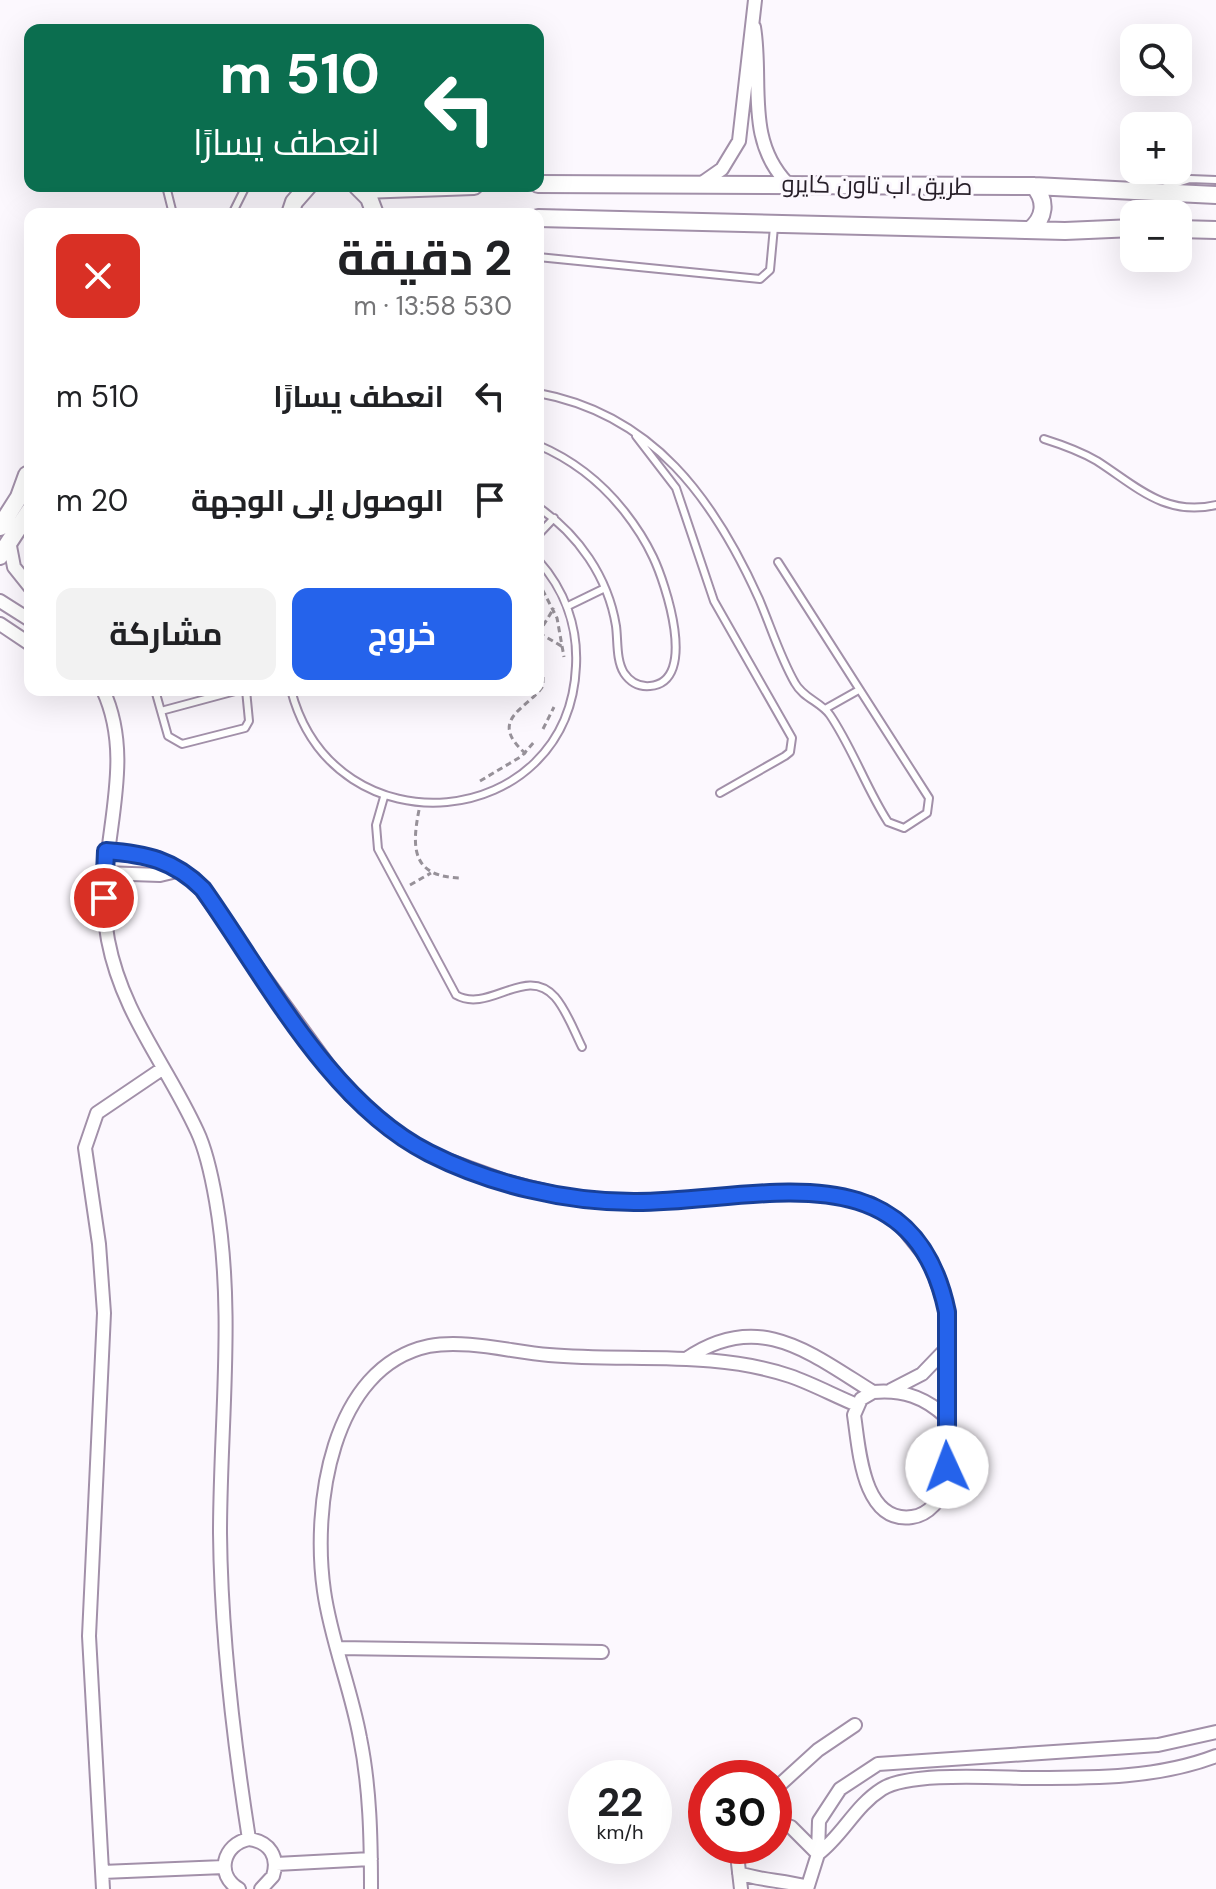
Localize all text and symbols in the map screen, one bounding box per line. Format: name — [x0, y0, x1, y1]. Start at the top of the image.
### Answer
map controls — [1120, 24, 1192, 272]
button: search — [1120, 24, 1192, 96]
text: 510 m — [219, 37, 380, 110]
icon: left — [408, 56, 512, 160]
button: + — [1120, 112, 1192, 184]
text: انعطف يسارًا — [193, 119, 380, 166]
street label: طريق اب تاون كايرو — [781, 168, 973, 202]
button: − — [1120, 200, 1192, 272]
text: 2 دقيقة — [337, 227, 512, 290]
button: close — [56, 234, 140, 318]
text: 530 m · 13:58 — [354, 289, 512, 323]
icon: left — [468, 374, 512, 418]
text: 510 m — [56, 377, 139, 416]
text: انعطف يسارًا — [273, 377, 444, 416]
icon: arrive — [468, 478, 512, 522]
text: 20 m — [56, 481, 128, 520]
text: الوصول إلى الوجهة — [191, 481, 444, 520]
button: مشاركة — [56, 588, 276, 680]
button: خروج — [292, 588, 512, 680]
pin — [70, 864, 138, 932]
icon: arrive — [82, 876, 126, 920]
position arrow — [905, 1425, 989, 1509]
speed limit sign: 30 — [688, 1760, 792, 1864]
text: 22 — [597, 1776, 643, 1828]
text: km/h — [596, 1819, 644, 1845]

